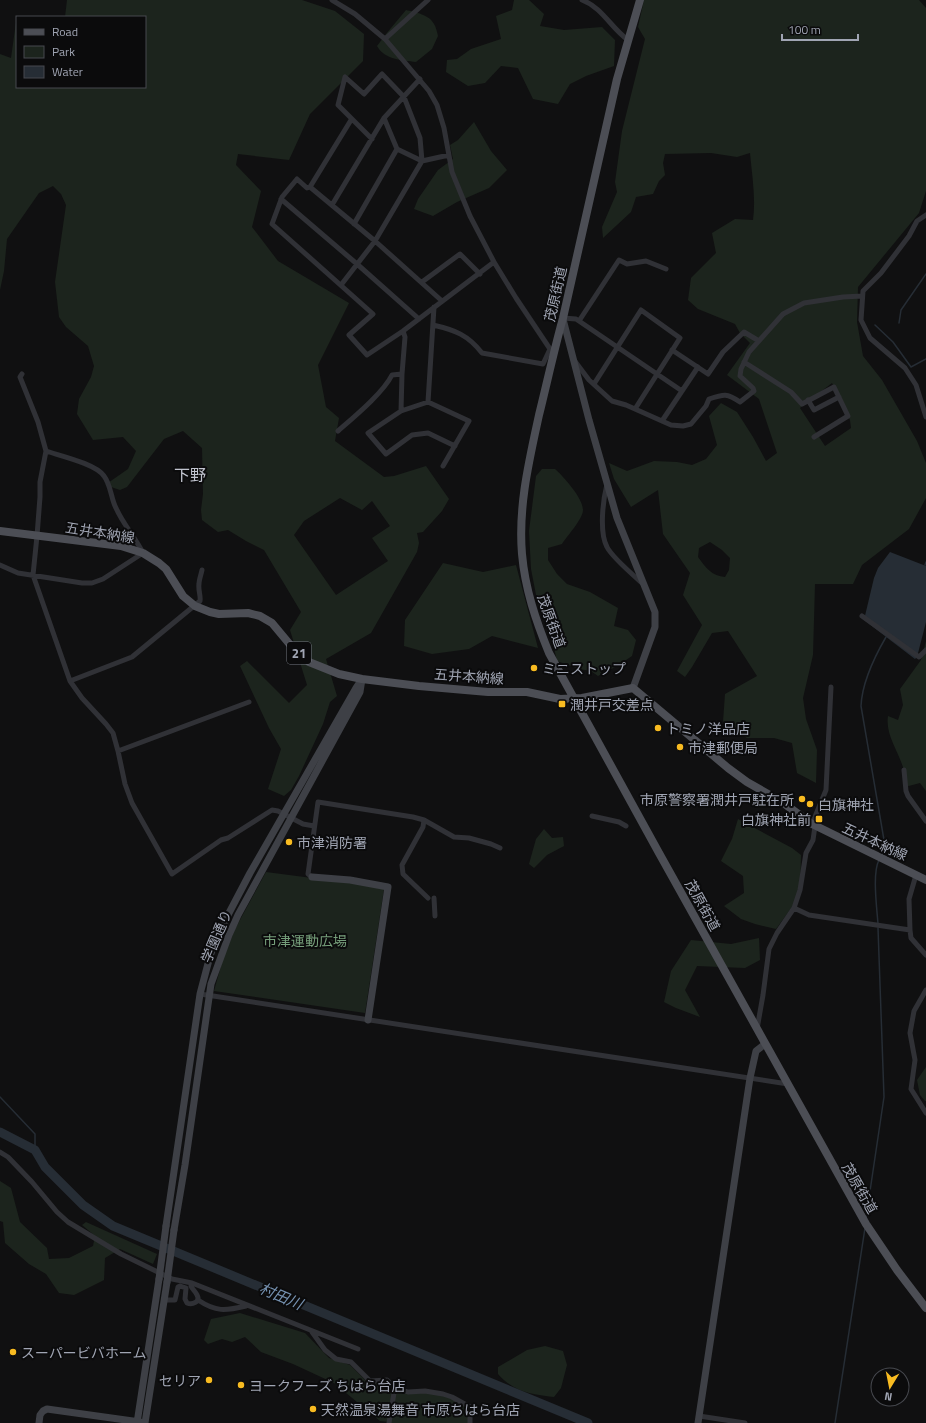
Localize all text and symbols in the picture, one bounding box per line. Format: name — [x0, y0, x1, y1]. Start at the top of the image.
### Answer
legend — [16, 16, 146, 88]
scale bar — [782, 16, 858, 42]
text: 100 m — [788, 20, 821, 39]
text: Road — [52, 22, 78, 41]
text: Park — [52, 42, 75, 61]
text: Water — [52, 62, 83, 81]
street label: 茂原街道 — [538, 264, 572, 324]
district label: 下野 — [174, 463, 206, 487]
street label: 五井本納線 — [64, 516, 136, 548]
street label: 茂原街道 — [533, 591, 571, 651]
road number: 21 — [287, 642, 311, 664]
place label: ミニストップ — [542, 658, 626, 679]
street label: 五井本納線 — [433, 663, 505, 689]
marker: ミニストップ — [529, 663, 539, 673]
place label: 潤井戸交差点 — [570, 694, 654, 715]
marker: 潤井戸交差点 — [557, 699, 567, 709]
place label: トミノ洋品店 — [666, 718, 750, 739]
marker: トミノ洋品店 — [653, 723, 663, 733]
place label: 市津郵便局 — [688, 737, 758, 758]
marker: 市津郵便局 — [675, 742, 685, 752]
place label: 市原警察署潤井戸駐在所 — [640, 789, 794, 810]
marker: 市原警察署潤井戸駐在所 — [797, 794, 807, 804]
place label: 白旗神社 — [818, 794, 874, 815]
marker: 白旗神社 — [805, 799, 815, 809]
place label: 白旗神社前 — [741, 809, 811, 830]
marker: 白旗神社前 — [814, 814, 824, 824]
street label: 五井本納線 — [839, 817, 911, 865]
place label: 市津消防署 — [297, 832, 367, 853]
marker: 市津消防署 — [284, 837, 294, 847]
street label: 茂原街道 — [680, 875, 726, 935]
street label: 学園通り — [195, 906, 237, 966]
park label: 市津運動広場 — [263, 930, 347, 951]
street label: 茂原街道 — [837, 1159, 883, 1217]
water label: 村田川 — [256, 1277, 308, 1316]
place label: スーパービバホーム — [21, 1342, 146, 1363]
marker: スーパービバホーム — [8, 1347, 18, 1357]
north arrow — [870, 1367, 910, 1407]
place label: セリア — [159, 1370, 201, 1391]
marker: セリア — [204, 1375, 214, 1385]
place label: ヨークフーズ ちはら台店 — [249, 1375, 405, 1396]
marker: ヨークフーズ ちはら台店 — [236, 1380, 246, 1390]
text: N — [883, 1388, 893, 1405]
place label: 天然温泉湯舞音 市原ちはら台店 — [321, 1399, 520, 1420]
marker: 天然温泉湯舞音 市原ちはら台店 — [308, 1404, 318, 1414]

